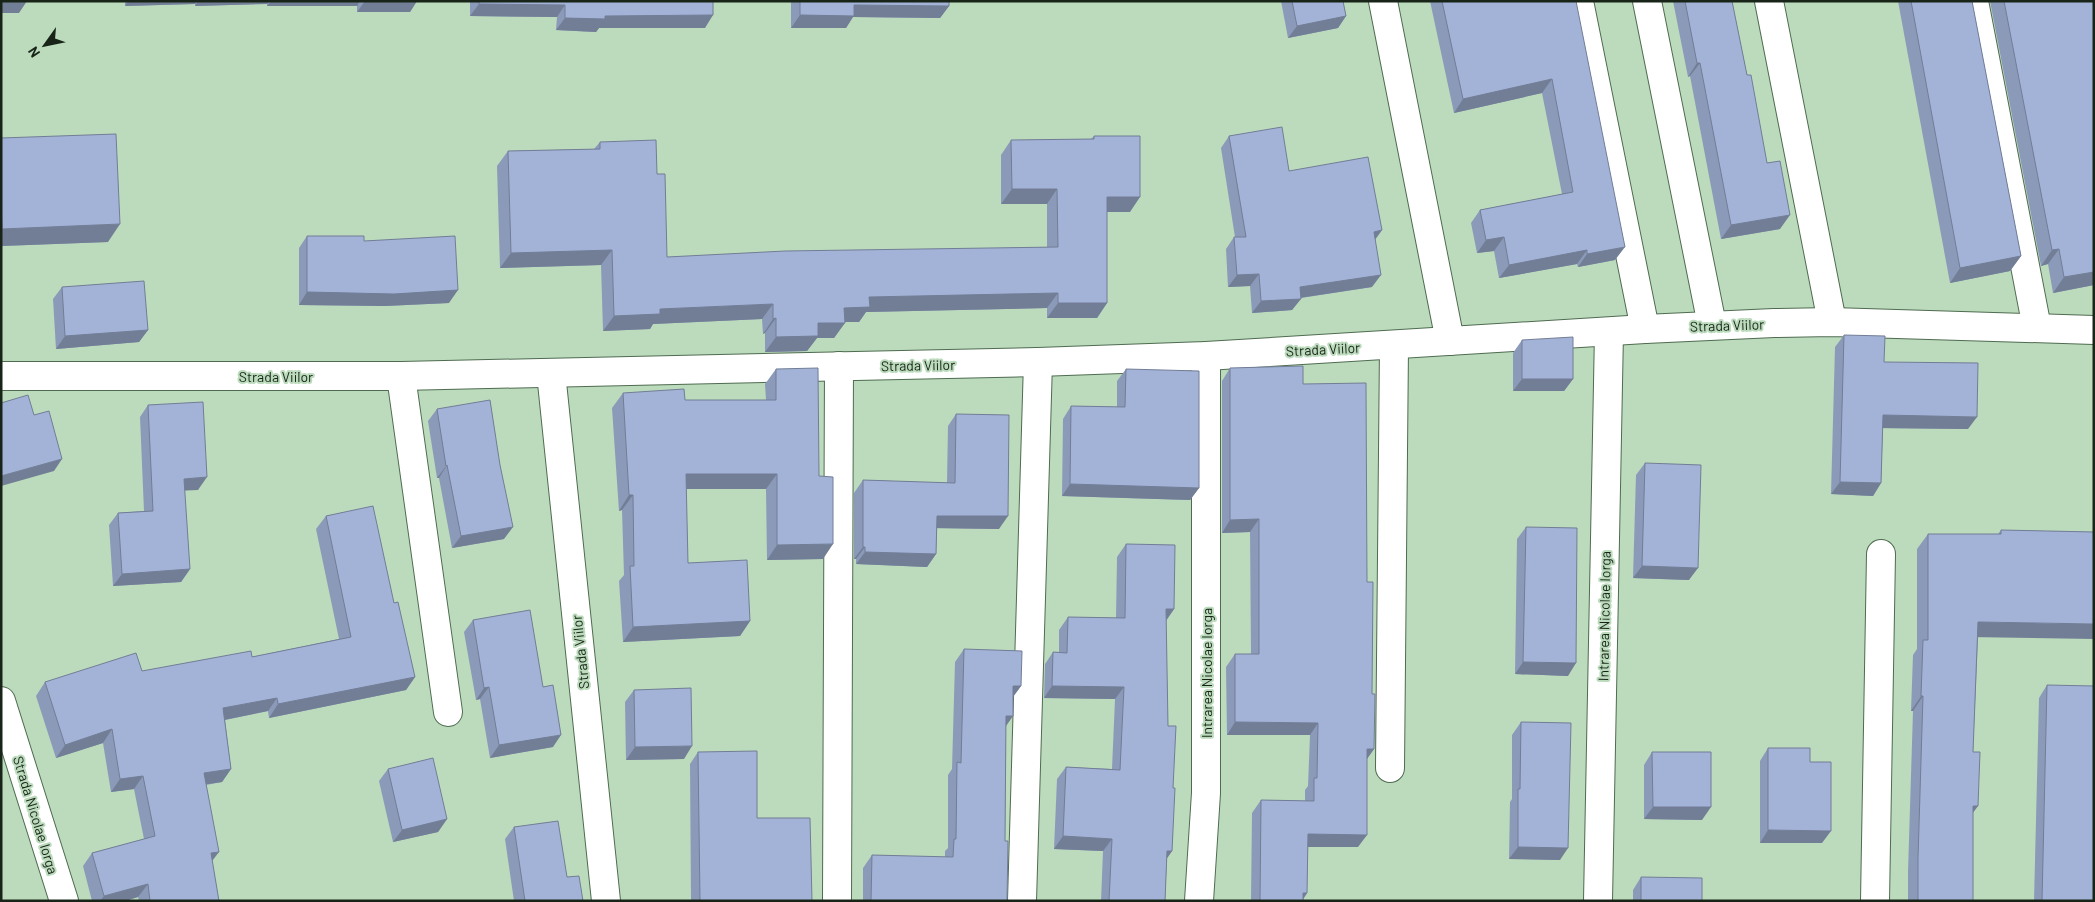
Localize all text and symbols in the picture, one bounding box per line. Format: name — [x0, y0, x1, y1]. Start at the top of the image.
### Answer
north arrow — [20, 20, 70, 70]
text: N — [24, 44, 43, 61]
street label: Strada Viilor — [1690, 315, 1764, 335]
street label: Strada Viilor — [1285, 339, 1361, 359]
street label: Strada Viilor — [881, 356, 955, 374]
street label: Strada Viilor — [239, 368, 313, 385]
street label: Intrarea Nicolae Iorga — [1594, 551, 1614, 681]
street label: Intrarea Nicolae Iorga — [1198, 608, 1215, 738]
street label: Strada Viilor — [568, 614, 592, 690]
street label: Strada Nicolae Iorga — [10, 754, 62, 876]

